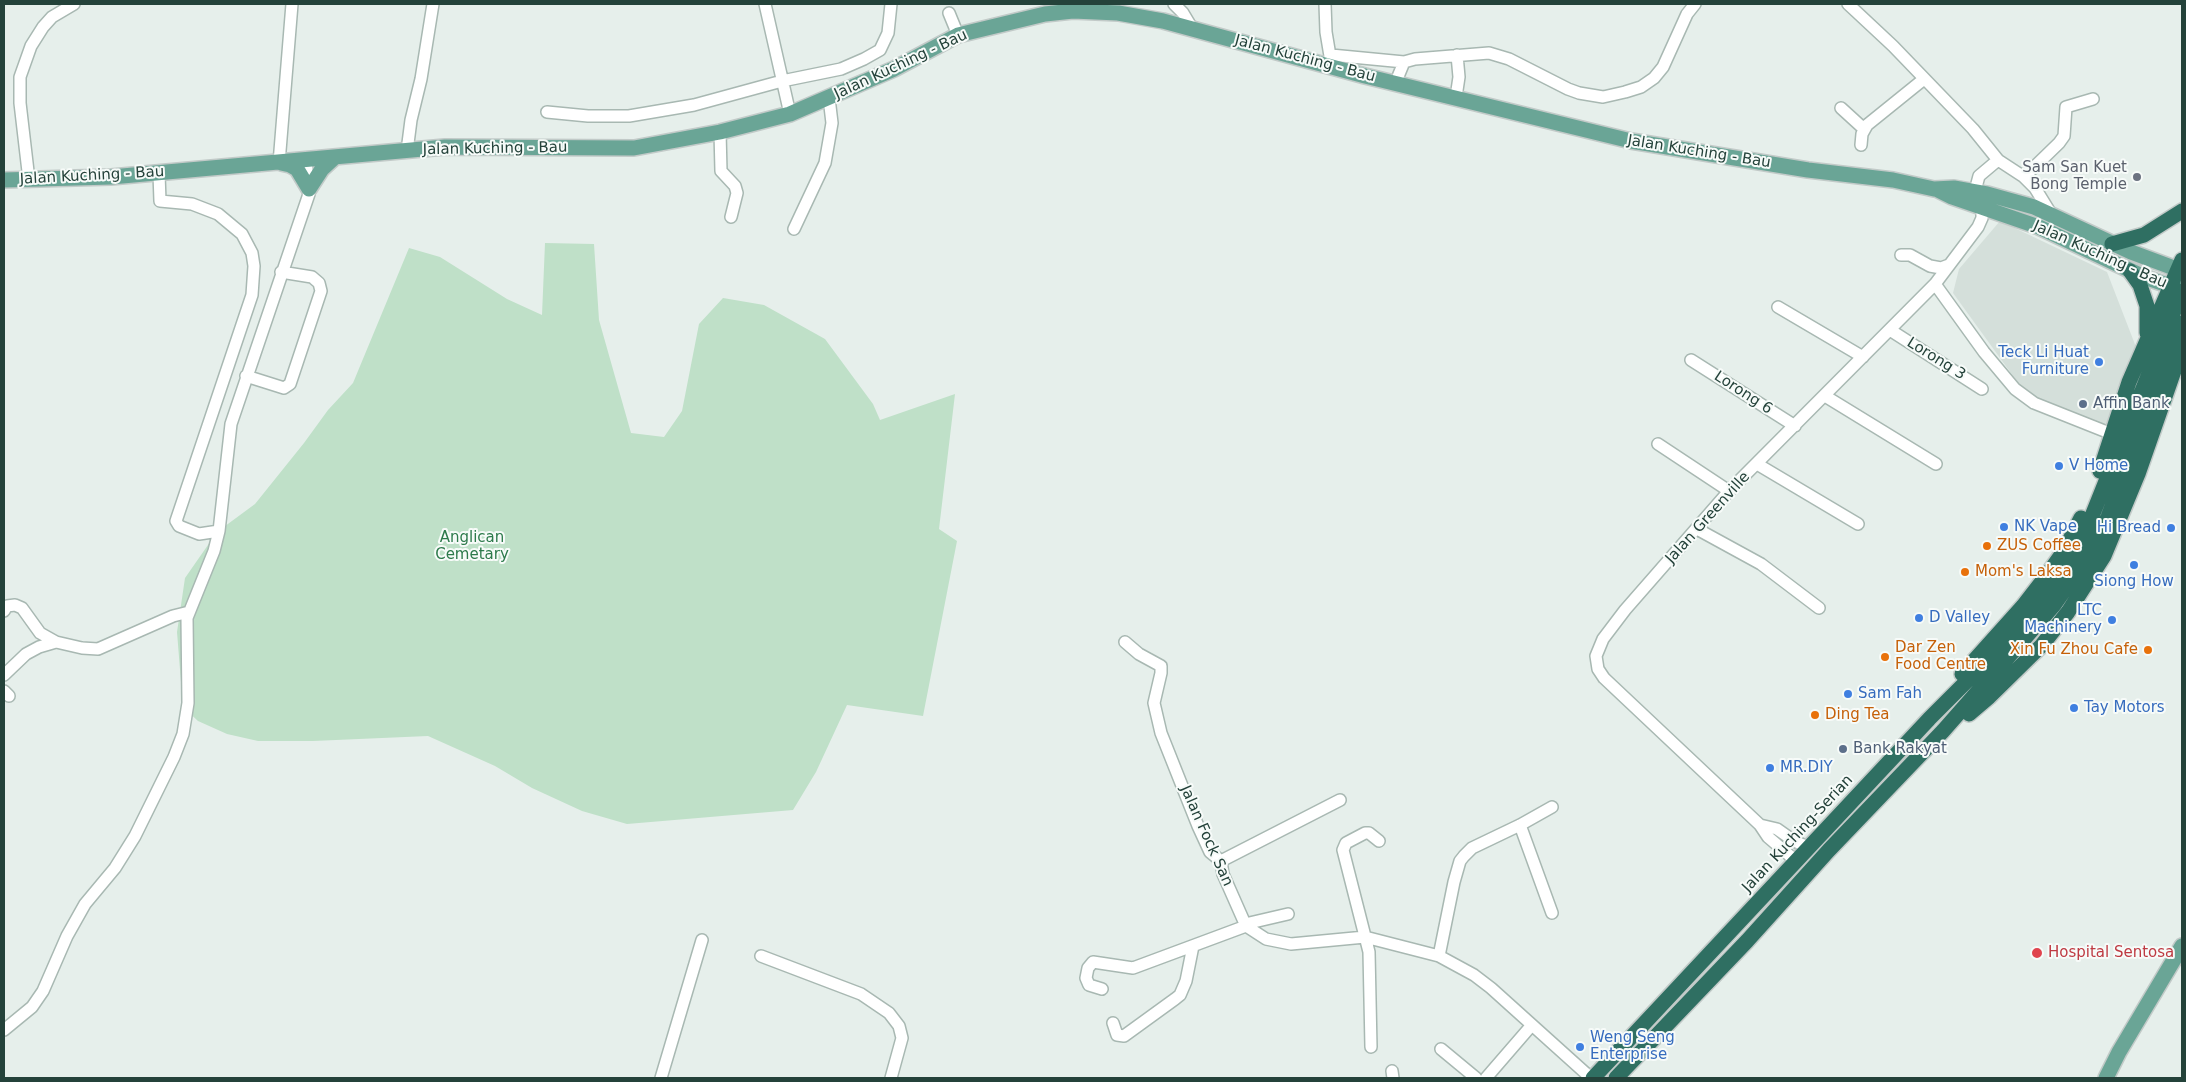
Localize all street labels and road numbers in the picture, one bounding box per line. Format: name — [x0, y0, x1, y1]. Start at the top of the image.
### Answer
street label: Jalan Kuching - Bau — [832, 26, 970, 104]
street label: Jalan Kuching - Bau — [1233, 32, 1377, 86]
street label: Jalan Kuching - Bau — [1626, 132, 1772, 172]
street label: Jalan Kuching - Bau — [422, 139, 568, 159]
street label: Jalan Kuching - Bau — [19, 163, 165, 189]
street label: Jalan Kuching - Bau — [2030, 217, 2170, 293]
street label: Lorong 3 — [1903, 334, 1969, 384]
street label: Lorong 6 — [1711, 368, 1775, 418]
street label: Jalan Greenville — [1662, 468, 1754, 568]
street label: Jalan Kuching-Serian — [1739, 772, 1857, 896]
street label: Jalan Fock San — [1176, 783, 1236, 889]

